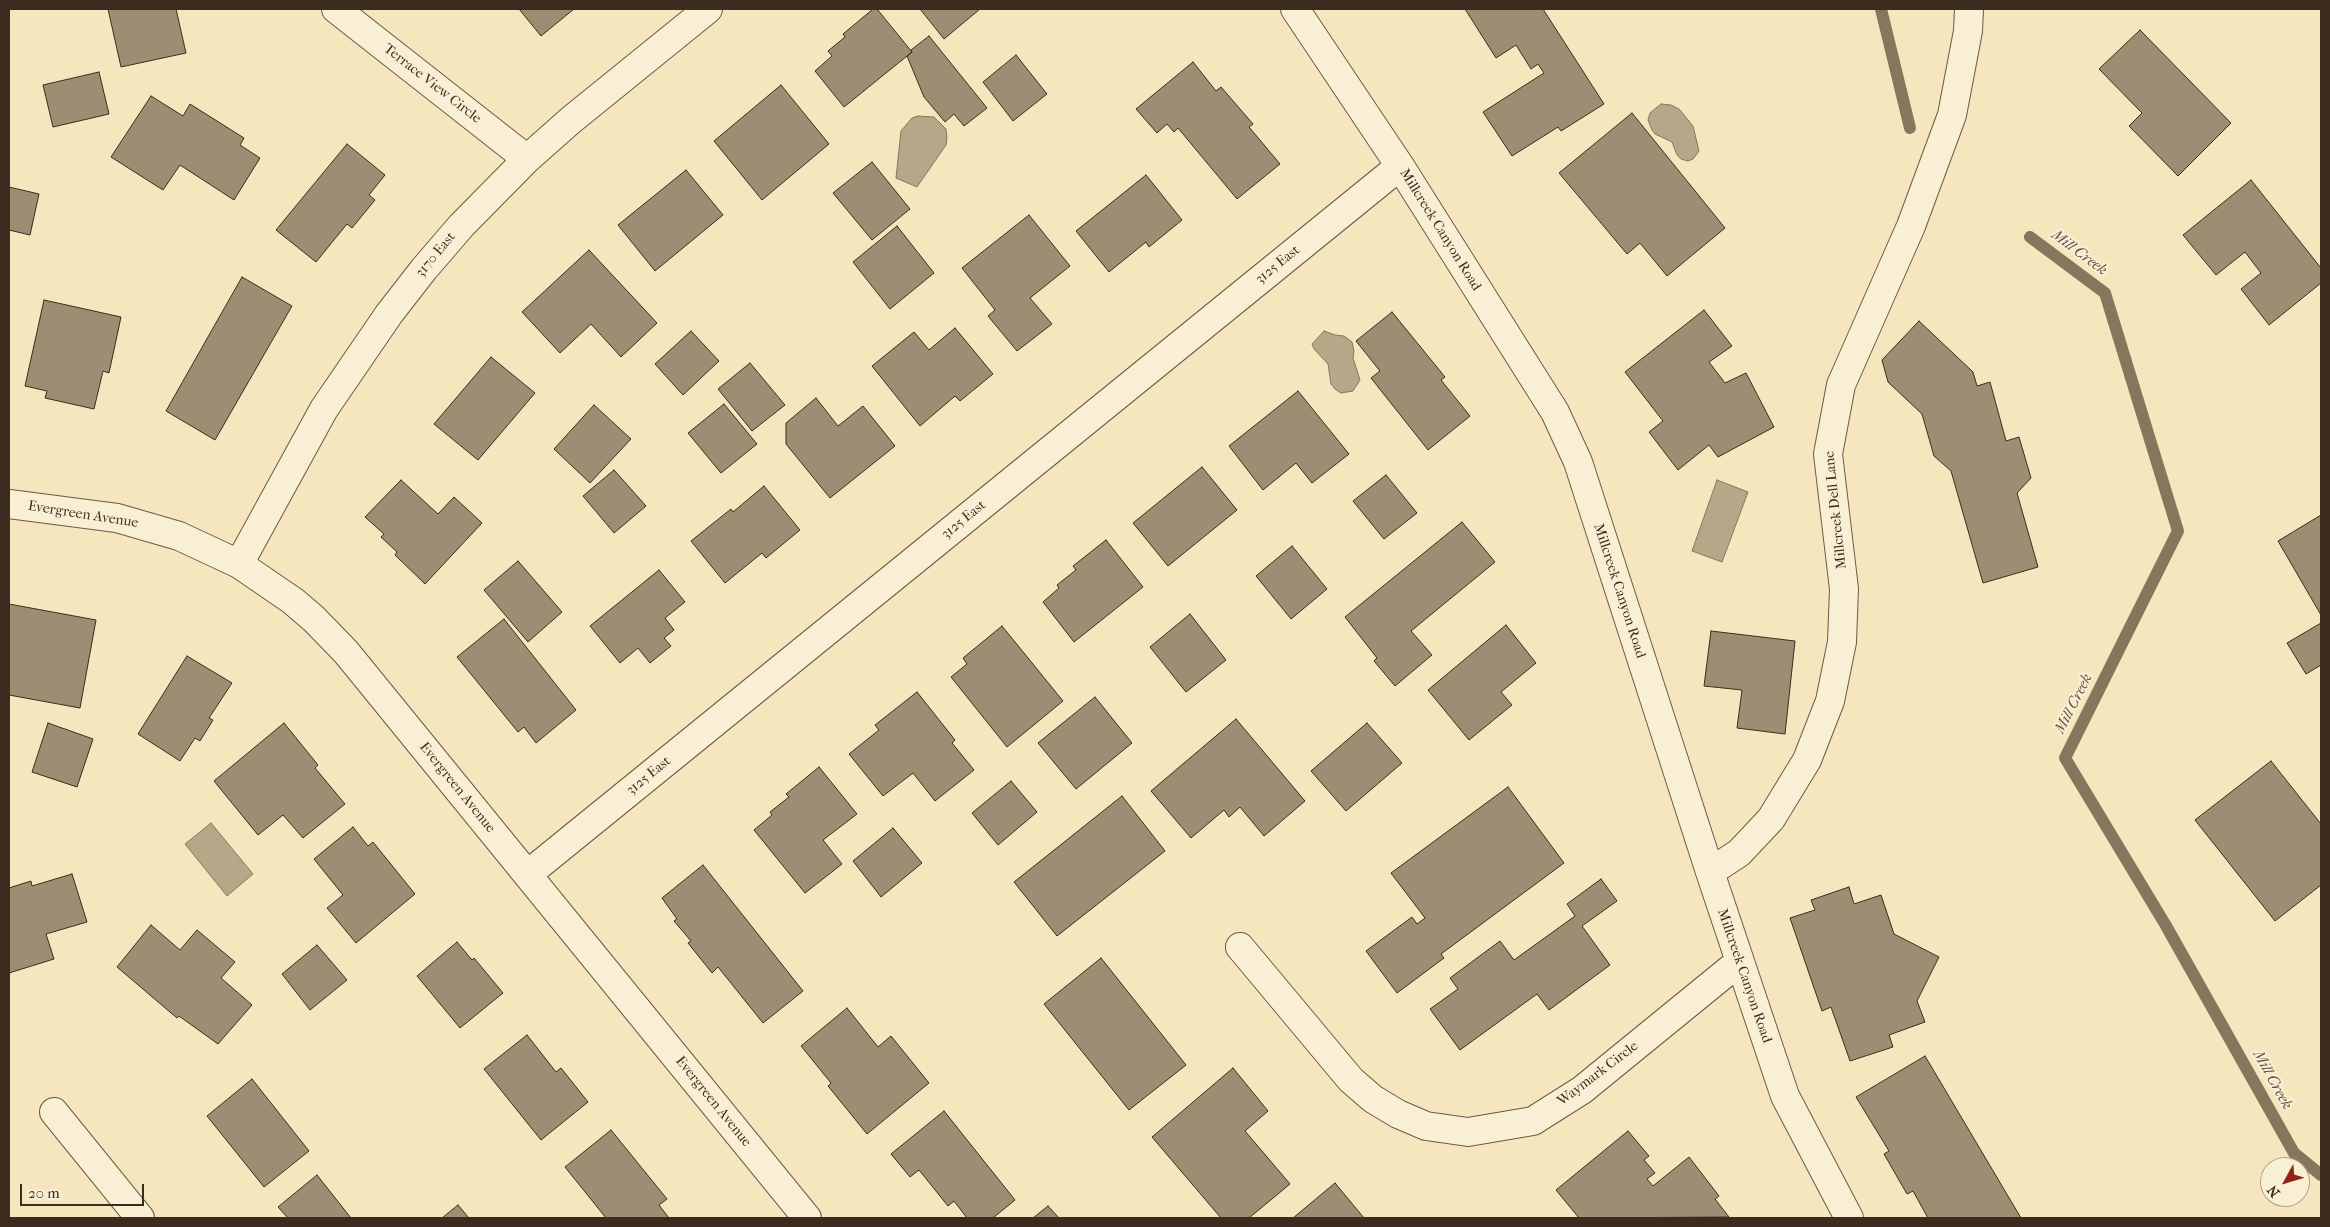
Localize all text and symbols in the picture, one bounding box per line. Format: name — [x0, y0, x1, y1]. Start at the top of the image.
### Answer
street label: Terrace View Circle — [380, 41, 484, 127]
street label: Millcreek Canyon Road — [1396, 166, 1484, 294]
water label: Mill Creek — [2048, 226, 2110, 280]
street label: 3170 East — [412, 229, 460, 281]
street label: 3125 East — [1252, 242, 1304, 288]
street label: Millcreek Dell Lane — [1821, 450, 1851, 570]
street label: 3125 East — [938, 497, 990, 543]
street label: Evergreen Avenue — [27, 498, 139, 532]
street label: Millcreek Canyon Road — [1589, 521, 1649, 661]
water label: Mill Creek — [2051, 671, 2097, 737]
street label: Evergreen Avenue — [415, 739, 499, 837]
street label: 3125 East — [623, 753, 675, 799]
street label: Millcreek Canyon Road — [1713, 907, 1775, 1045]
street label: Waymark Circle — [1554, 1038, 1642, 1110]
water label: Mill Creek — [2248, 1047, 2296, 1113]
street label: Evergreen Avenue — [671, 1053, 755, 1151]
north arrow — [2260, 1157, 2310, 1207]
scale bar — [22, 1174, 146, 1206]
text: N — [2264, 1182, 2284, 1201]
text: 20 m — [28, 1184, 60, 1202]

